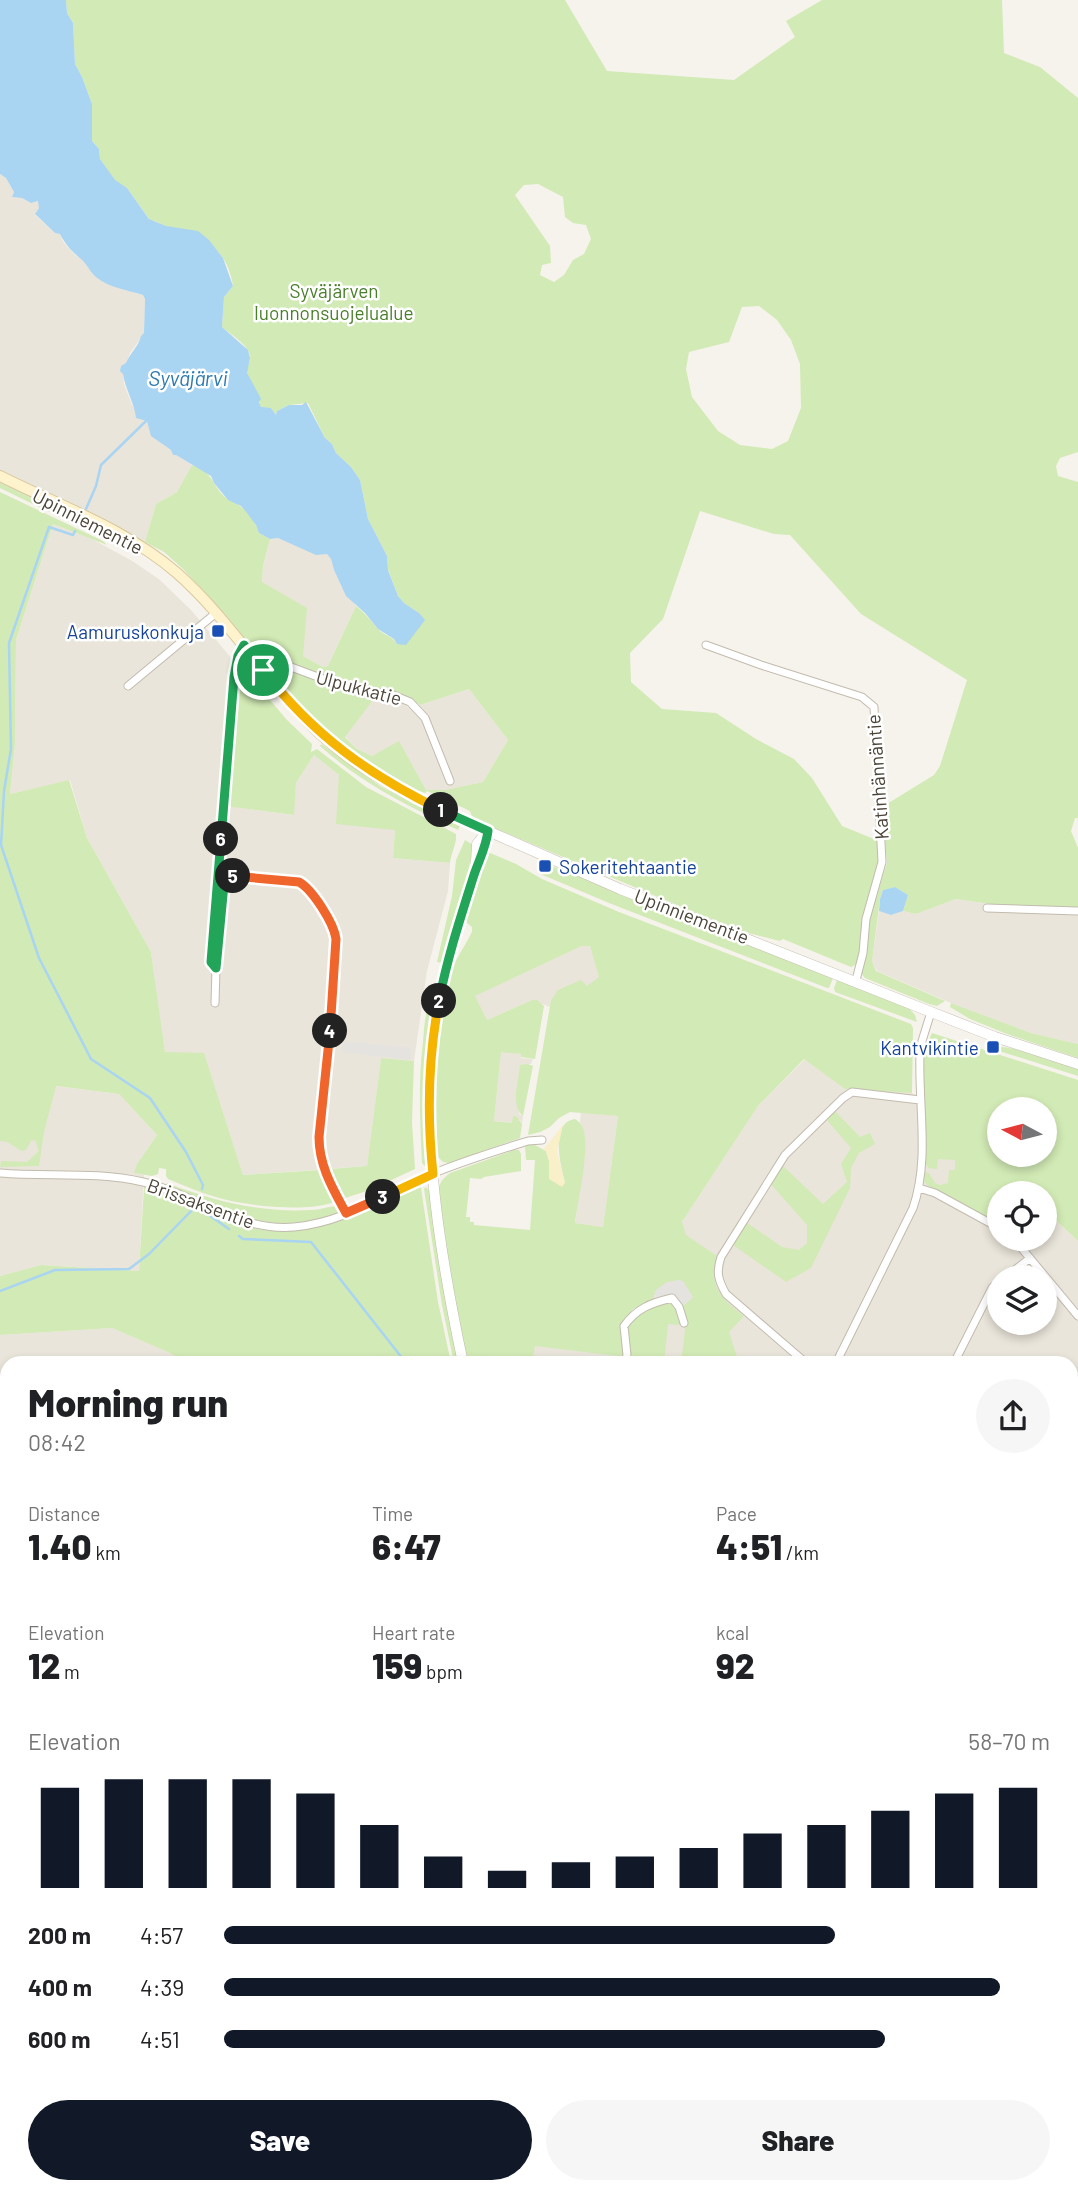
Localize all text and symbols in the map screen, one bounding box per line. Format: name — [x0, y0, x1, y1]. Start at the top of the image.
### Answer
park label: Syväjärven luonnonsuojelualue — [254, 279, 414, 324]
water label: Syväjärvi — [148, 365, 229, 390]
street label: Upinniementie — [29, 483, 147, 559]
place label: Aamuruskonkuja — [67, 620, 204, 643]
marker: Aamuruskonkuja — [210, 623, 226, 639]
pin — [233, 640, 293, 700]
icon: arrive — [244, 651, 282, 689]
street label: Ulpukkatie — [314, 665, 404, 709]
street label: Katinhännäntie — [861, 714, 893, 840]
pin: 1 — [424, 792, 458, 828]
text: 1 — [437, 798, 444, 821]
pin: 6 — [204, 822, 238, 856]
text: 6 — [215, 827, 226, 850]
place label: Sokeritehtaantie — [559, 855, 697, 878]
pin: 5 — [216, 858, 250, 894]
marker: Sokeritehtaantie — [537, 858, 553, 874]
text: 5 — [227, 864, 238, 887]
street label: Upinniementie — [631, 884, 753, 948]
pin: 2 — [422, 984, 457, 1018]
text: 2 — [433, 989, 444, 1012]
pin: 4 — [312, 1014, 348, 1048]
text: 4 — [324, 1019, 335, 1042]
place label: Kantvikintie — [880, 1036, 979, 1059]
marker: Kantvikintie — [985, 1039, 1001, 1055]
north arrow — [987, 1097, 1057, 1167]
map controls — [987, 1097, 1057, 1335]
street label: Brissaksentie — [144, 1173, 258, 1233]
pin: 3 — [366, 1180, 400, 1214]
button: locate — [987, 1181, 1057, 1251]
text: 3 — [377, 1185, 388, 1208]
button: layers — [987, 1265, 1057, 1335]
text: Morning run — [28, 1379, 228, 1425]
button: share — [976, 1379, 1050, 1453]
text: 08:42 — [28, 1428, 86, 1456]
text: Distance — [28, 1502, 100, 1525]
text: Time — [372, 1502, 413, 1525]
text: Pace — [716, 1502, 757, 1525]
text: 1.40 — [28, 1525, 92, 1567]
text: 6:47 — [372, 1525, 441, 1567]
text: 4:51 — [716, 1525, 782, 1567]
text: km — [92, 1541, 121, 1564]
text: /km — [782, 1541, 819, 1564]
text: Elevation — [28, 1621, 105, 1644]
text: Heart rate — [372, 1621, 455, 1644]
text: kcal — [716, 1621, 749, 1644]
text: 12 — [28, 1644, 60, 1686]
text: 159 — [372, 1644, 422, 1686]
text: 92 — [716, 1644, 755, 1686]
text: m — [60, 1660, 80, 1683]
text: bpm — [422, 1660, 463, 1683]
text: Elevation — [28, 1727, 121, 1755]
text: 58–70 m — [968, 1727, 1050, 1755]
text: 200 m — [28, 1921, 91, 1949]
text: 4:57 — [140, 1921, 183, 1949]
text: 400 m — [28, 1973, 92, 2001]
text: 4:39 — [140, 1973, 184, 2001]
text: 600 m — [28, 2025, 90, 2053]
text: 4:51 — [140, 2025, 180, 2053]
button: Save — [28, 2100, 532, 2180]
button: Share — [546, 2100, 1050, 2180]

